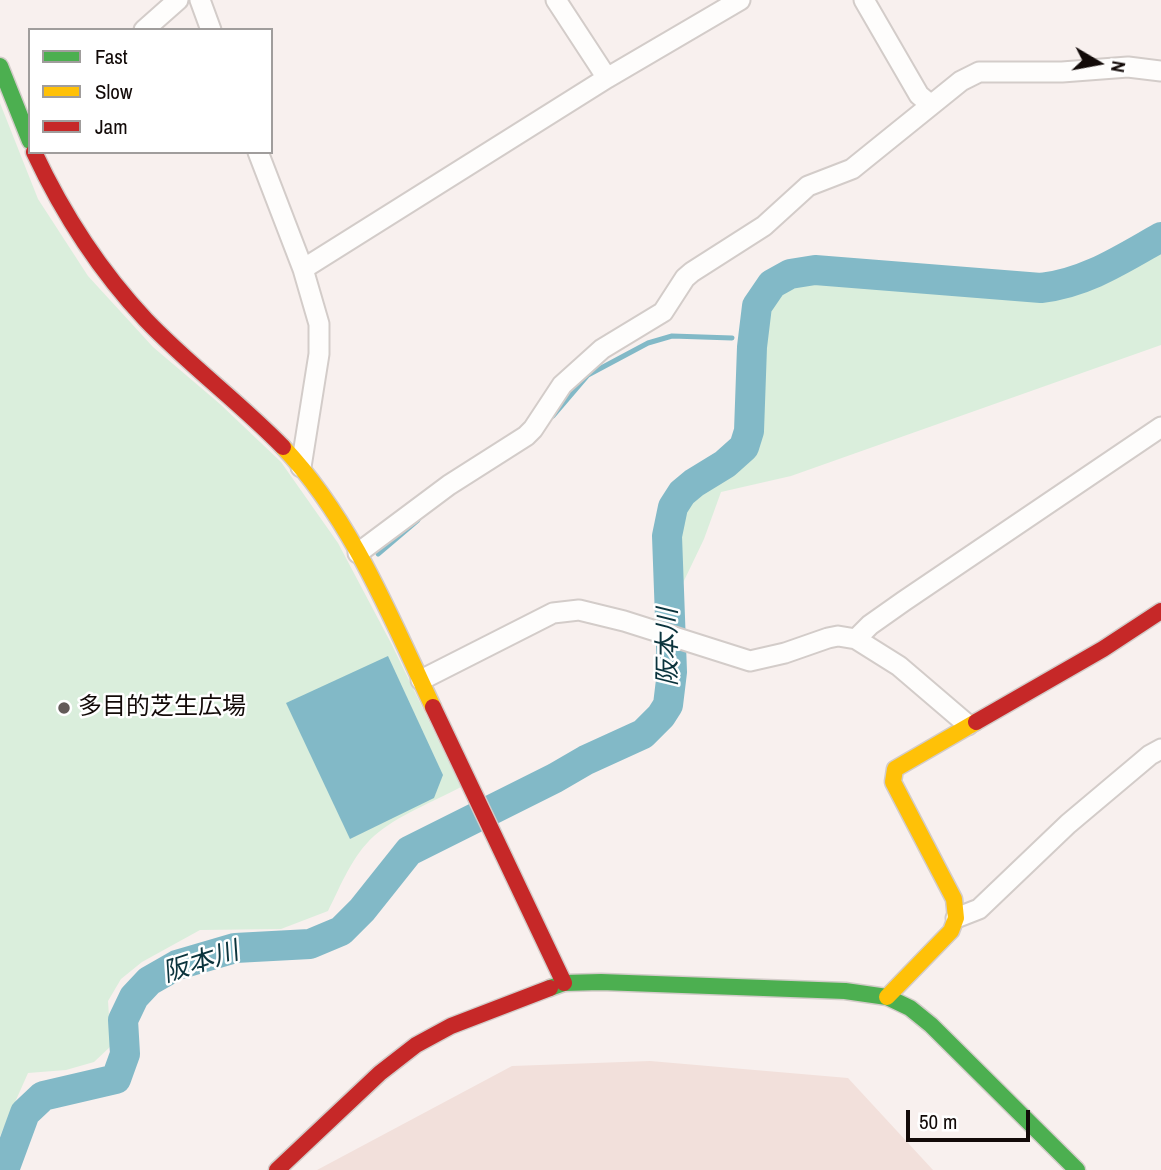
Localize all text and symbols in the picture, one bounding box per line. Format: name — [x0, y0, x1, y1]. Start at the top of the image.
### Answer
legend — [28, 28, 273, 154]
north arrow — [1063, 28, 1133, 98]
text: Fast — [95, 42, 128, 71]
text: N — [1105, 59, 1132, 74]
text: Slow — [95, 77, 132, 106]
text: Jam — [95, 112, 128, 141]
water label: 阪本川 — [653, 608, 685, 686]
place label: 多目的芝生広場 — [78, 694, 246, 722]
marker: 多目的芝生広場 — [56, 700, 72, 716]
water label: 阪本川 — [159, 936, 243, 990]
scale bar — [909, 1096, 1033, 1140]
text: 50 m — [919, 1107, 957, 1136]

